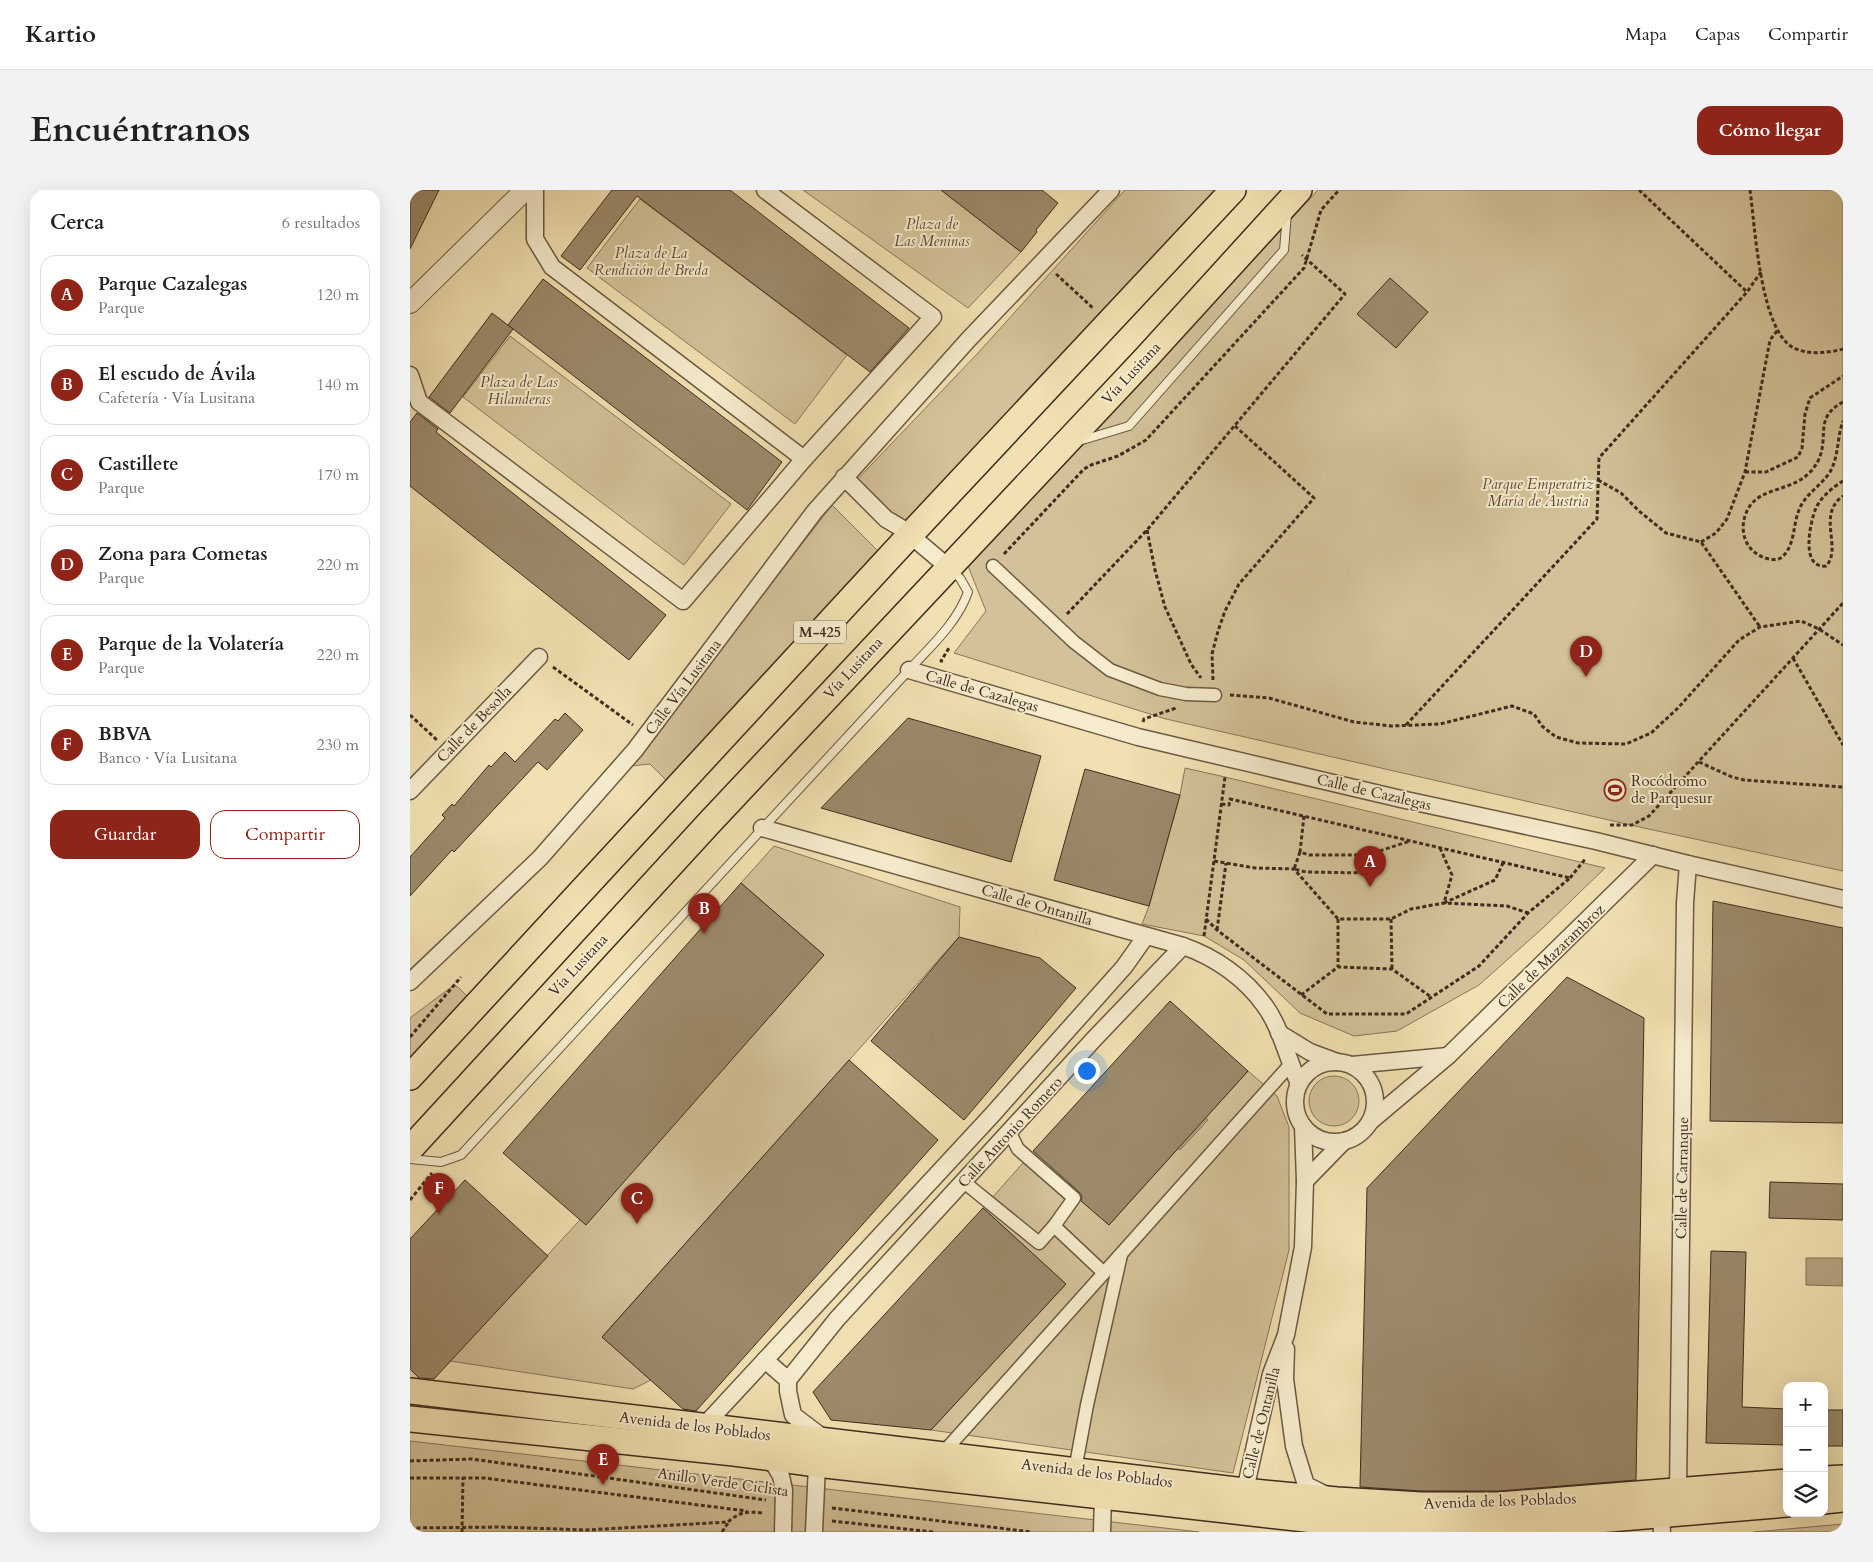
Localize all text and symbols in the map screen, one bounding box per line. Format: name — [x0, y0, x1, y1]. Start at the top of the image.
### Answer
text: Kartio — [25, 18, 96, 51]
text: Mapa — [1625, 22, 1667, 47]
text: Capas — [1695, 22, 1740, 47]
text: Compartir — [1768, 22, 1848, 47]
text: Encuéntranos — [30, 106, 251, 154]
button: Cómo llegar — [1697, 106, 1843, 155]
text: Cerca — [50, 208, 104, 237]
text: 6 resultados — [282, 212, 360, 234]
park label: Plaza de Las Meninas — [894, 214, 970, 251]
park label: Plaza de La Rendición de Breda — [594, 243, 708, 280]
text: Parque Cazalegas — [98, 271, 247, 297]
text: A — [61, 284, 73, 306]
text: 120 m — [317, 284, 359, 306]
text: Parque — [98, 297, 145, 319]
street label: Vía Lusitana — [1097, 337, 1165, 409]
text: El escudo de Ávila — [98, 361, 256, 387]
park label: Plaza de Las Hilanderas — [480, 372, 558, 409]
text: B — [61, 374, 73, 396]
text: 140 m — [317, 374, 359, 396]
text: Cafetería · Vía Lusitana — [98, 387, 255, 409]
text: Castillete — [98, 451, 179, 477]
text: C — [61, 464, 73, 486]
text: 170 m — [317, 464, 359, 486]
park label: Parque Emperatriz María de Austria — [1482, 474, 1594, 511]
text: Parque — [98, 477, 145, 499]
text: Zona para Cometas — [98, 541, 268, 567]
text: D — [60, 554, 74, 576]
text: 220 m — [317, 554, 359, 576]
text: Parque — [98, 567, 145, 589]
road number: M-425 — [794, 621, 846, 644]
text: Parque de la Volatería — [98, 631, 284, 657]
street label: Vía Lusitana — [819, 632, 887, 704]
street label: Calle Vía Lusitana — [640, 635, 726, 739]
pin: D — [1570, 636, 1602, 677]
text: E — [62, 644, 72, 666]
text: 220 m — [317, 644, 359, 666]
text: Parque — [98, 657, 145, 679]
street label: Calle de Cazalegas — [923, 665, 1041, 717]
street label: Calle de Besolla — [432, 681, 516, 767]
text: BBVA — [98, 721, 152, 747]
text: F — [62, 734, 72, 756]
text: 230 m — [317, 734, 359, 756]
text: Banco · Vía Lusitana — [98, 747, 237, 769]
street label: Calle de Cazalegas — [1315, 769, 1433, 815]
place label: Rocódromo de Parquesur — [1631, 771, 1713, 808]
sports icon: Rocódromo de Parquesur — [1603, 778, 1627, 802]
button: Guardar — [50, 810, 200, 859]
button: Compartir — [210, 810, 360, 859]
pin: A — [1354, 846, 1386, 887]
street label: Calle de Ontanilla — [979, 880, 1095, 931]
pin: B — [688, 893, 720, 934]
street label: Calle de Mazarambroz — [1493, 899, 1609, 1013]
street label: Vía Lusitana — [544, 929, 612, 1001]
your location — [1074, 1058, 1100, 1084]
street label: Calle Antonio Romero — [953, 1072, 1067, 1192]
street label: Calle de Carranque — [1671, 1117, 1693, 1239]
pin: F — [423, 1173, 455, 1214]
pin: C — [621, 1183, 653, 1224]
street label: Calle de Ontanilla — [1237, 1364, 1285, 1481]
map controls — [1783, 1382, 1828, 1517]
button: + — [1783, 1382, 1828, 1427]
street label: Avenida de los Poblados — [618, 1407, 772, 1445]
button: − — [1783, 1427, 1828, 1472]
pin: E — [587, 1444, 619, 1485]
street label: Avenida de los Poblados — [1020, 1454, 1174, 1492]
street label: Anillo Verde Ciclista — [656, 1463, 790, 1501]
button: layers — [1783, 1472, 1828, 1517]
street label: Avenida de los Poblados — [1423, 1488, 1577, 1514]

